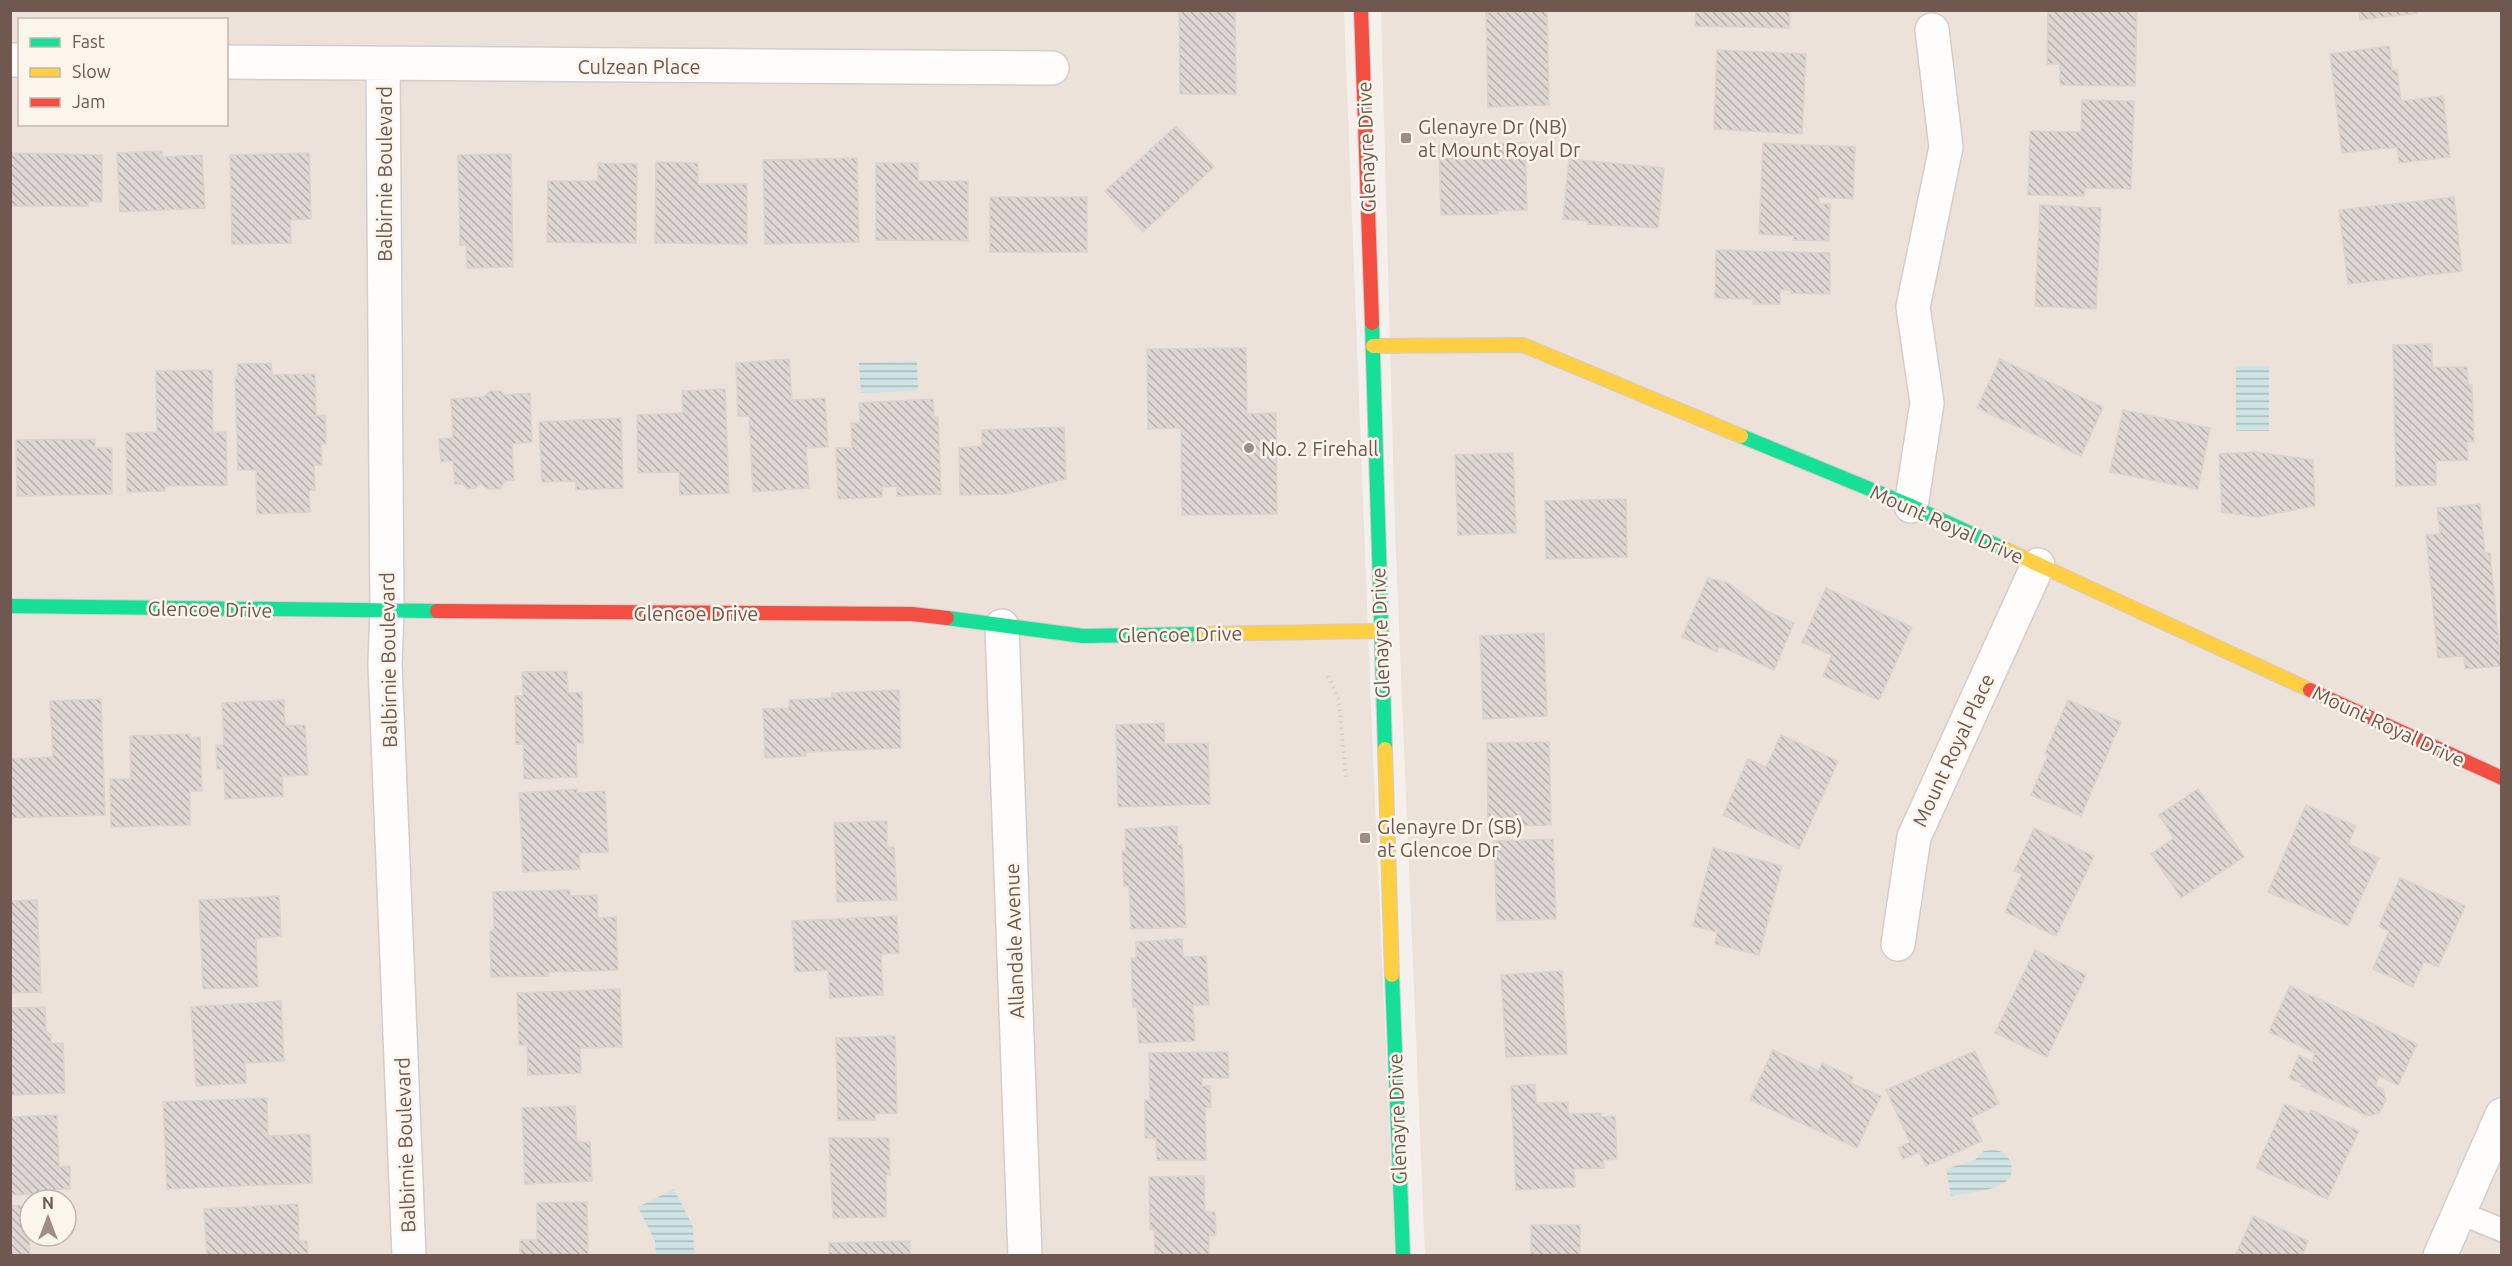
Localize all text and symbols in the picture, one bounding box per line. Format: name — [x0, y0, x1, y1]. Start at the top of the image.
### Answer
legend — [18, 18, 228, 126]
text: Fast — [72, 31, 105, 51]
street label: Culzean Place — [578, 55, 700, 78]
text: Slow — [72, 61, 111, 81]
street label: Glenayre Drive — [1352, 81, 1380, 213]
street label: Balbirnie Boulevard — [373, 86, 396, 262]
text: Jam — [72, 91, 106, 111]
place label: Glenayre Dr (NB) at Mount Royal Dr — [1418, 115, 1581, 161]
marker: Glenayre Dr (NB) at Mount Royal Dr — [1399, 131, 1413, 145]
place label: No. 2 Firehall — [1261, 437, 1378, 460]
marker: No. 2 Firehall — [1242, 441, 1256, 455]
street label: Mount Royal Drive — [1867, 480, 2027, 568]
street label: Glenayre Drive — [1366, 567, 1394, 699]
street label: Balbirnie Boulevard — [375, 572, 401, 748]
street label: Glencoe Drive — [147, 596, 273, 622]
street label: Glencoe Drive — [634, 602, 758, 625]
street label: Glencoe Drive — [1117, 621, 1243, 647]
street label: Mount Royal Place — [1908, 670, 1998, 830]
street label: Mount Royal Drive — [2309, 681, 2469, 771]
place label: Glenayre Dr (SB) at Glencoe Dr — [1377, 815, 1523, 861]
marker: Glenayre Dr (SB) at Glencoe Dr — [1358, 831, 1372, 845]
street label: Allandale Avenue — [1000, 863, 1028, 1019]
street label: Glenayre Drive — [1383, 1053, 1411, 1185]
street label: Balbirnie Boulevard — [390, 1057, 420, 1233]
north arrow — [18, 1188, 78, 1248]
text: N — [42, 1194, 54, 1212]

